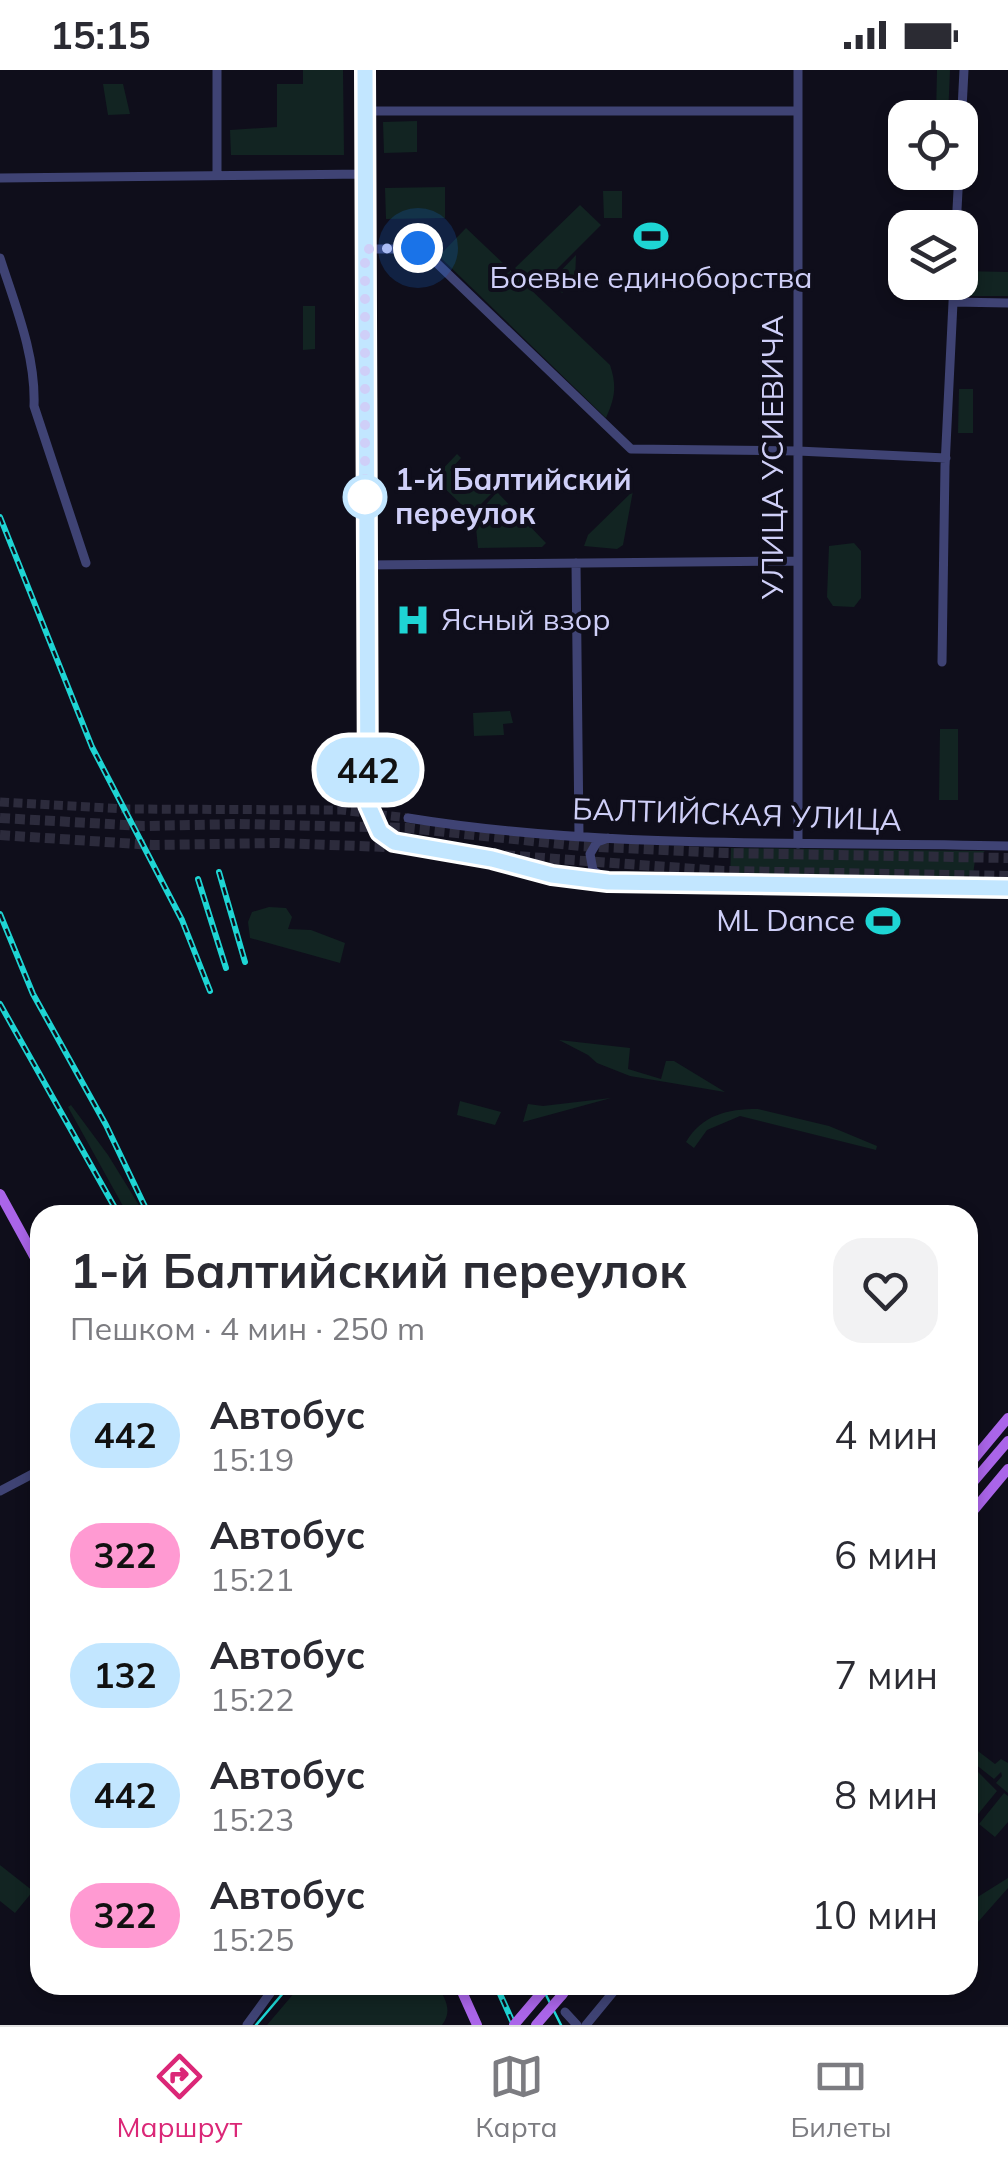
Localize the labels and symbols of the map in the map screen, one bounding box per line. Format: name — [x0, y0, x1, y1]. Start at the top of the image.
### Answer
sports icon: Боевые единоборства — [632, 217, 670, 255]
your location — [393, 223, 443, 273]
place label: Боевые единоборства — [490, 258, 812, 296]
street label: УЛИЦА УСИЕВИЧА — [753, 315, 791, 600]
place label: 1-й Балтийский переулок — [395, 460, 632, 532]
marker: 1-й Балтийский переулок — [344, 476, 386, 518]
place label: Ясный взор — [441, 600, 610, 638]
hospital icon: Ясный взор — [394, 601, 432, 639]
line badge: 442 — [310, 738, 426, 802]
street label: БАЛТИЙСКАЯ УЛИЦА — [572, 789, 902, 839]
place label: ML Dance — [716, 901, 855, 939]
sports icon: ML Dance — [864, 902, 902, 940]

